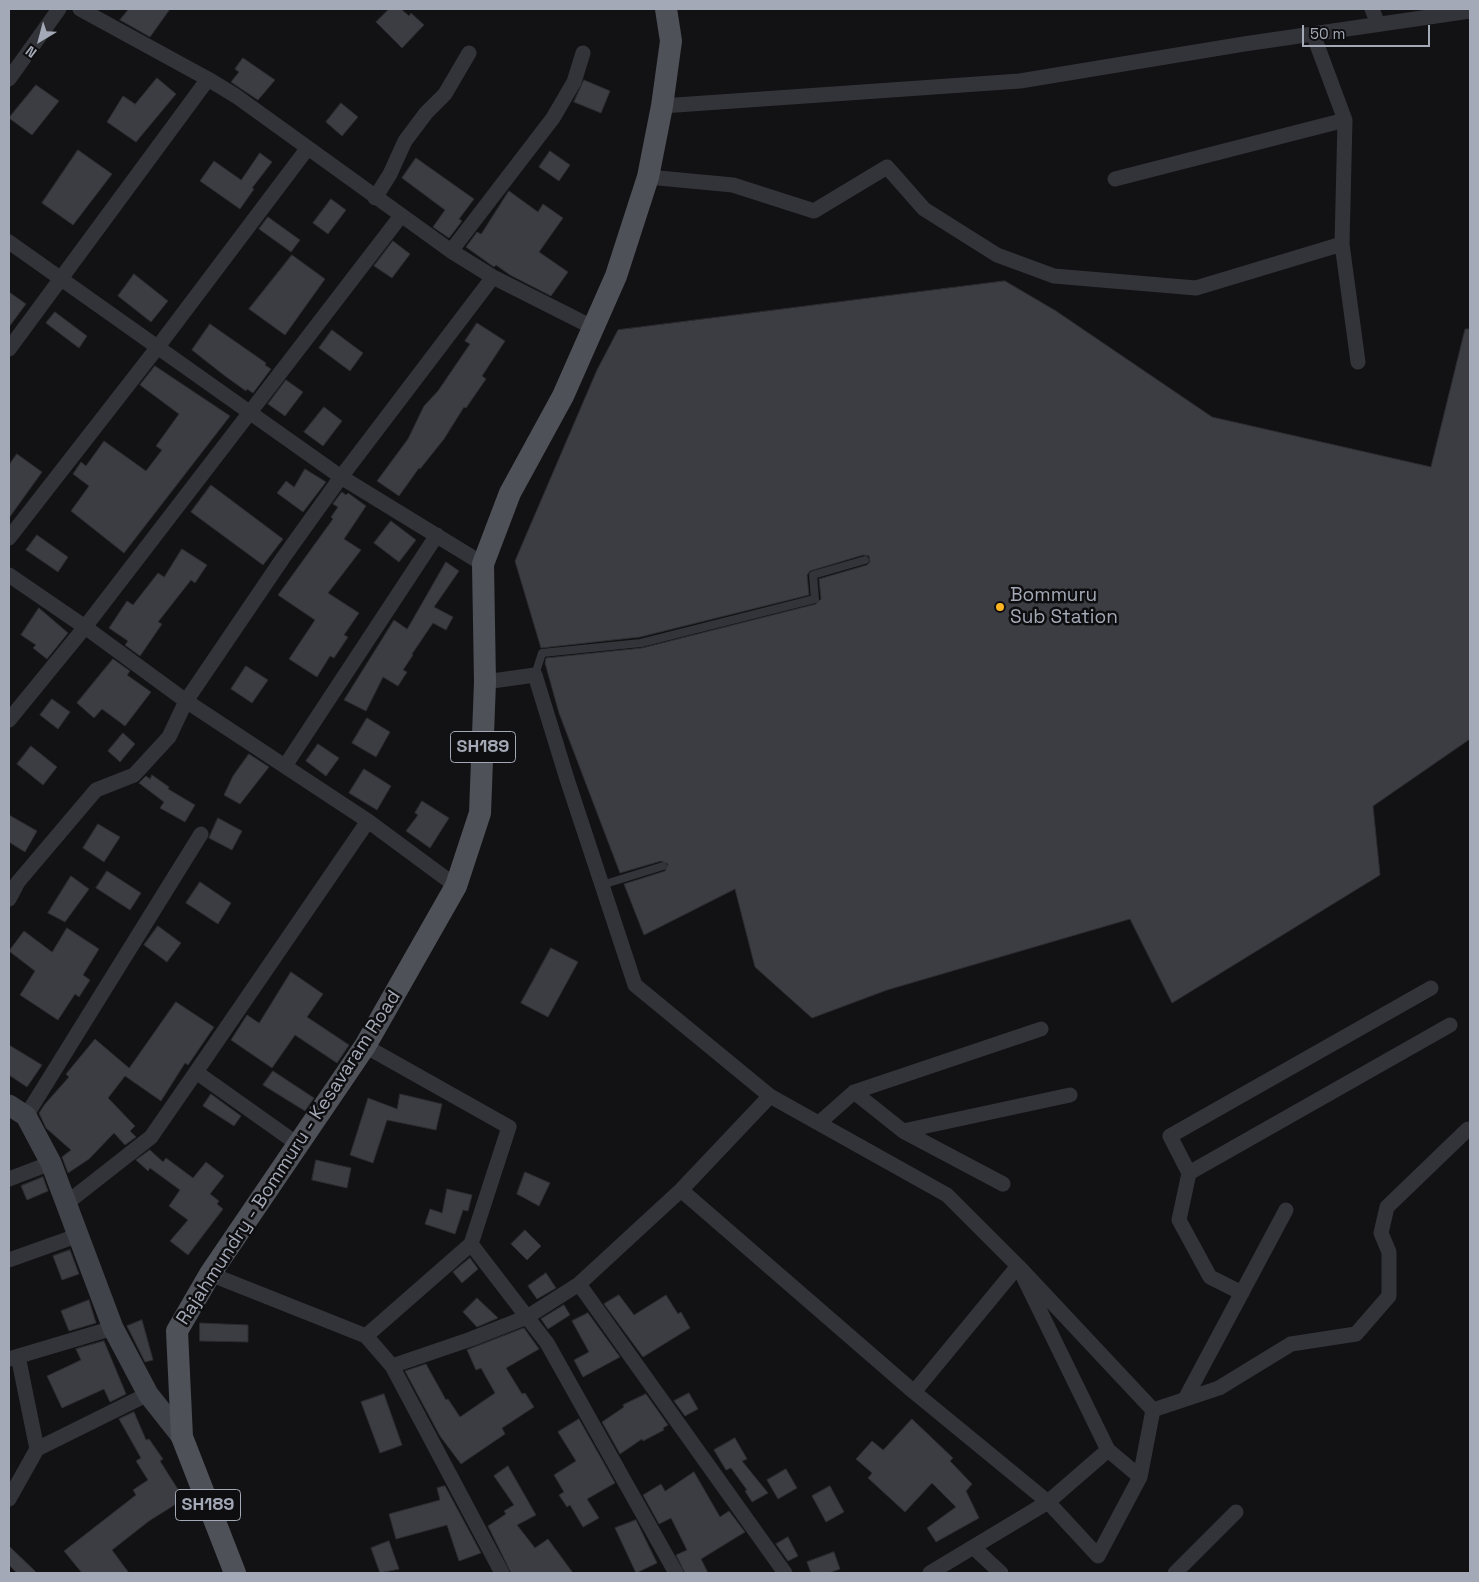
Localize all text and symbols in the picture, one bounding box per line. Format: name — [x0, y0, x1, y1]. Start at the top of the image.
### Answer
north arrow — [15, 15, 65, 65]
scale bar — [1304, 15, 1432, 47]
text: 50 m — [1310, 24, 1345, 43]
text: N — [22, 42, 40, 62]
place label: Bommuru Sub Station — [1010, 585, 1118, 629]
marker: Bommuru Sub Station — [994, 601, 1006, 613]
road number: SH189 — [450, 732, 516, 762]
street label: Rajahmundry - Bommuru - Kesavaram Road — [172, 987, 406, 1329]
road number: SH189 — [176, 1490, 240, 1520]

